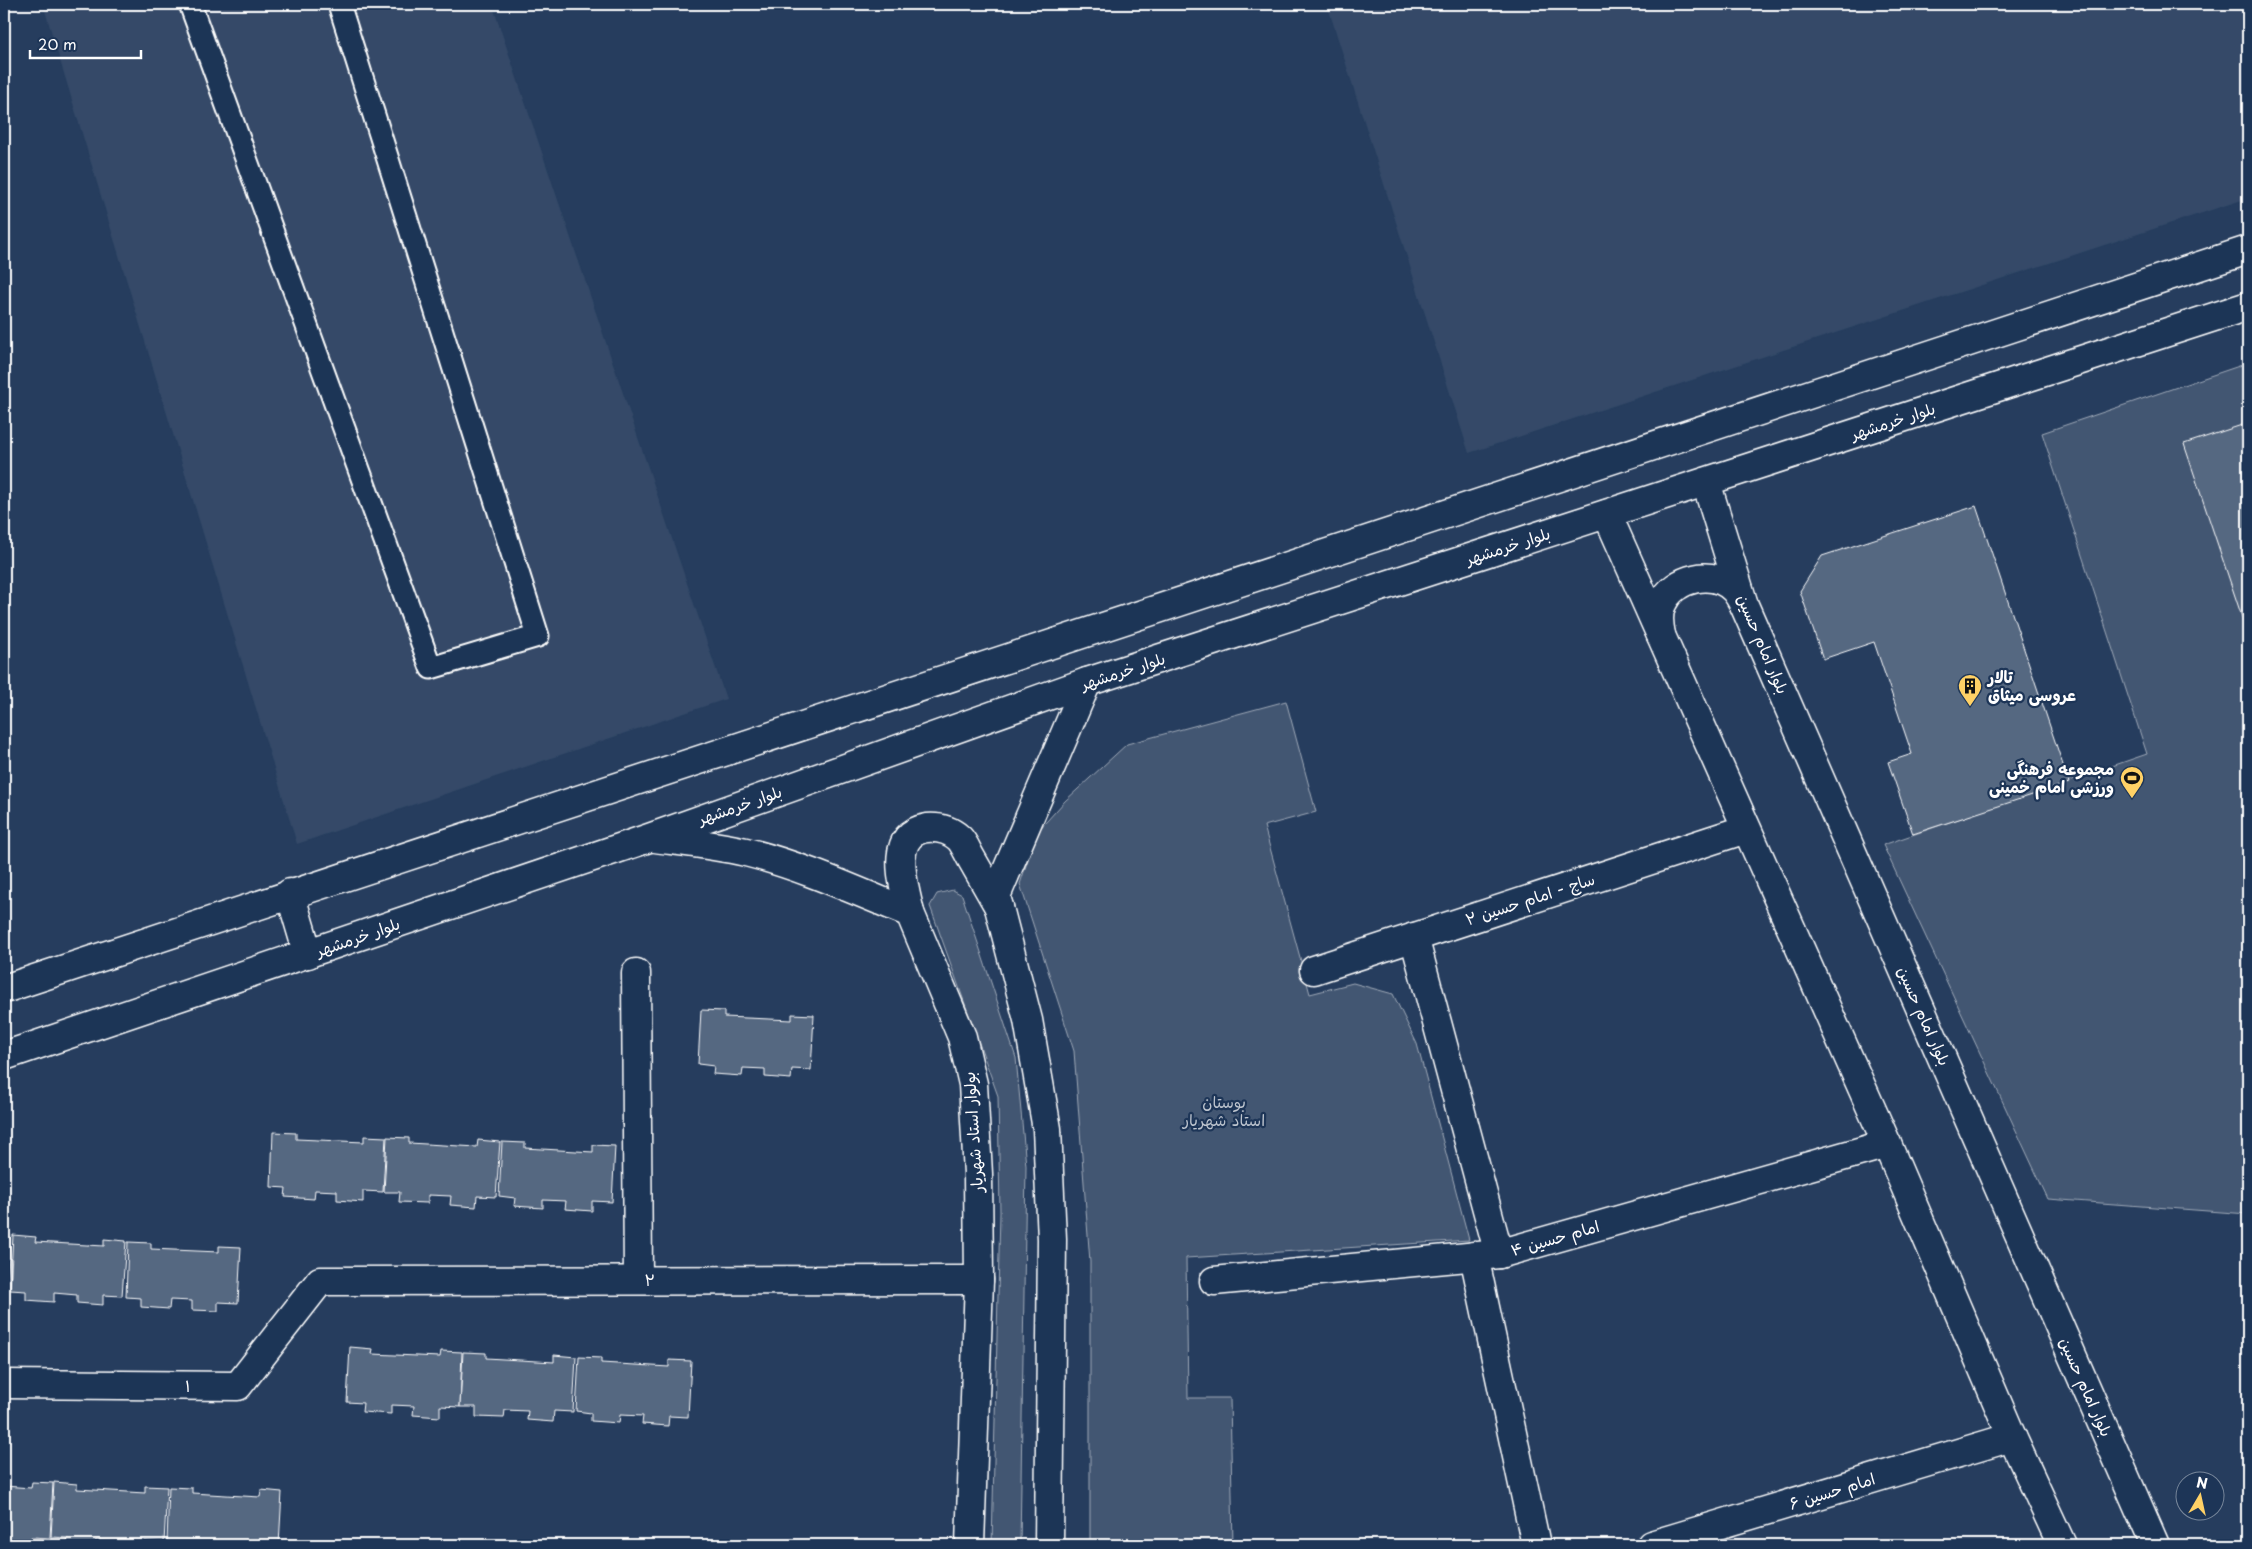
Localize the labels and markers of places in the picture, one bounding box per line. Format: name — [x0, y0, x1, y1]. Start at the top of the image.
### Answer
place label: تالار عروسی میثاق — [1986, 664, 2076, 706]
building icon: تالار عروسی میثاق — [1957, 673, 1983, 707]
place label: مجموعه فرهنگی ورزشی امام خمینی — [1989, 756, 2114, 800]
sports icon: مجموعه فرهنگی ورزشی امام خمینی — [2119, 765, 2145, 799]

